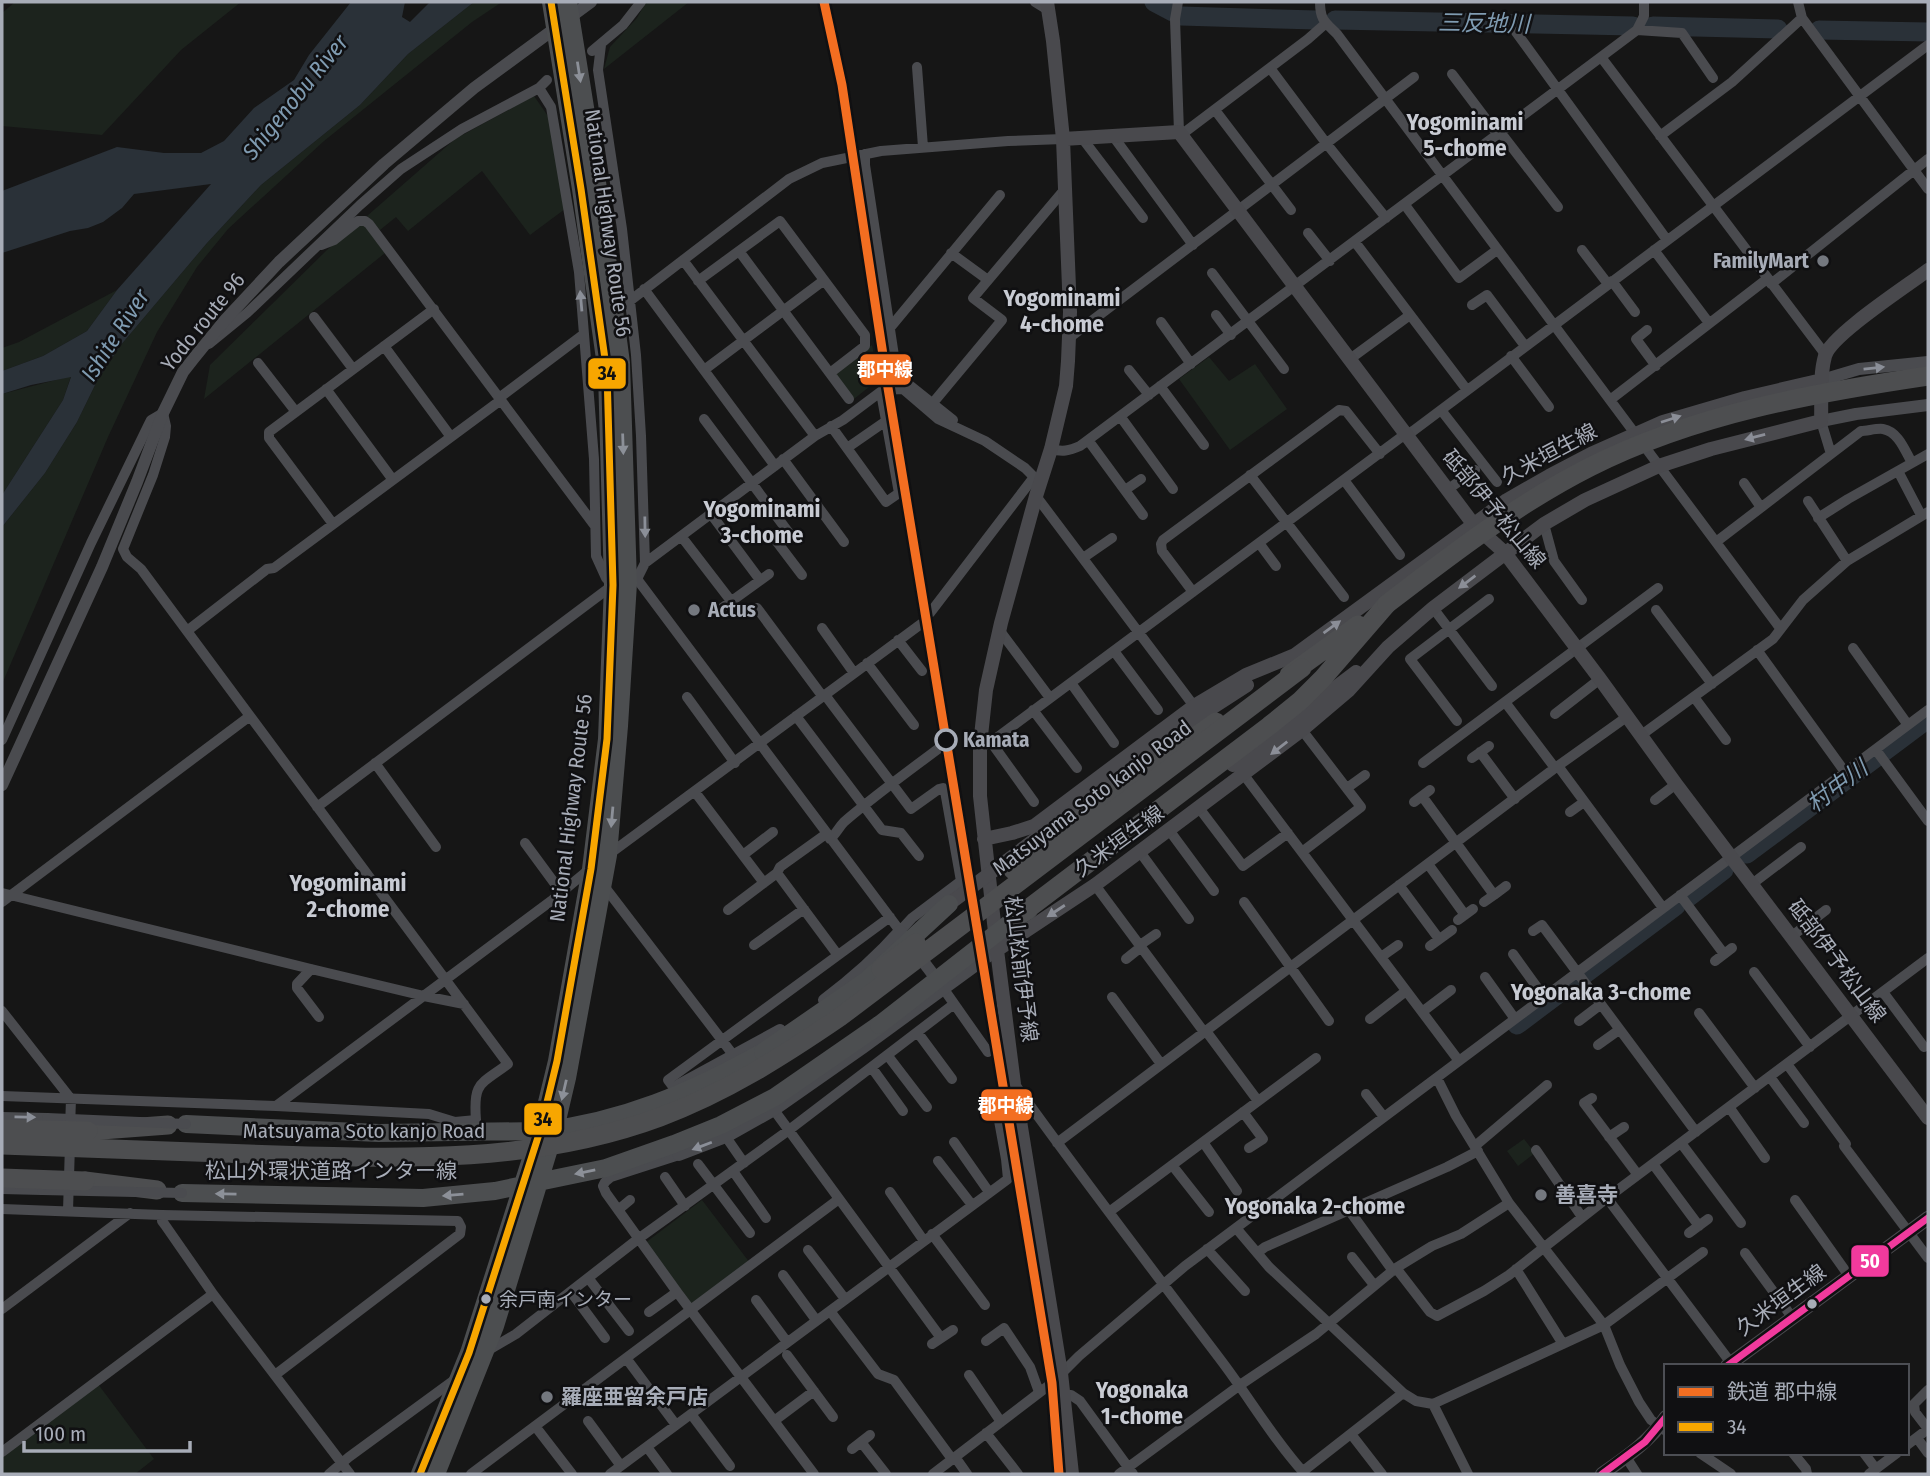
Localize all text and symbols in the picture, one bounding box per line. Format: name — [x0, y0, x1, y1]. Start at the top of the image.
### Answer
water label: 三反地川 — [1438, 8, 1533, 38]
water label: Shigenobu River — [235, 28, 355, 166]
one-way arrow — [574, 61, 585, 83]
street label: National Highway Route 56 — [579, 107, 637, 339]
district label: Yogominami 5-chome — [1406, 108, 1524, 162]
place label: FamilyMart — [1713, 248, 1810, 274]
marker: FamilyMart — [1815, 253, 1831, 269]
street label: Yodo route 96 — [156, 268, 250, 376]
water label: Ishite River — [75, 283, 156, 386]
district label: Yogominami 4-chome — [1003, 284, 1121, 338]
one-way arrow — [576, 290, 587, 312]
line badge: 郡中線 — [859, 353, 912, 386]
line badge: 34 — [587, 357, 627, 390]
text: 郡中線 — [856, 358, 914, 381]
text: 34 — [597, 362, 617, 385]
one-way arrow — [1863, 362, 1885, 373]
one-way arrow — [1660, 414, 1681, 424]
street label: 久米垣生線 — [1497, 418, 1601, 490]
one-way arrow — [1744, 432, 1766, 443]
one-way arrow — [618, 433, 629, 455]
street label: 砥部伊予松山線 — [1437, 444, 1551, 574]
district label: Yogominami 3-chome — [703, 495, 821, 549]
one-way arrow — [639, 516, 651, 538]
one-way arrow — [1458, 574, 1476, 588]
place label: Actus — [707, 597, 756, 623]
marker: Actus — [686, 602, 702, 618]
one-way arrow — [1323, 620, 1341, 634]
street label: National Highway Route 56 — [544, 692, 598, 924]
street label: Matsuyama Soto kanjo Road — [987, 715, 1197, 881]
place label: Kamata — [963, 727, 1030, 753]
marker: Kamata — [935, 729, 957, 751]
one-way arrow — [1270, 741, 1288, 756]
water label: 村中川 — [1801, 752, 1875, 818]
street label: 久米垣生線 — [1069, 800, 1169, 882]
one-way arrow — [606, 807, 617, 829]
district label: Yogominami 2-chome — [289, 869, 407, 923]
street label: 松山松前伊予線 — [999, 894, 1043, 1044]
street label: 砥部伊予松山線 — [1782, 894, 1892, 1028]
one-way arrow — [1046, 905, 1065, 918]
district label: Yogonaka 3-chome — [1510, 978, 1692, 1006]
one-way arrow — [559, 1079, 570, 1101]
line badge: 郡中線 — [980, 1088, 1033, 1122]
text: 郡中線 — [977, 1094, 1035, 1117]
line badge: 34 — [523, 1102, 563, 1136]
text: 34 — [533, 1108, 553, 1131]
one-way arrow — [14, 1111, 36, 1123]
street label: Matsuyama Soto kanjo Road — [243, 1118, 485, 1144]
one-way arrow — [692, 1140, 713, 1151]
street label: 松山外環状道路インター線 — [205, 1158, 457, 1184]
one-way arrow — [574, 1166, 596, 1177]
place label: 善喜寺 — [1555, 1182, 1618, 1208]
marker: 善喜寺 — [1533, 1187, 1549, 1203]
one-way arrow — [214, 1188, 236, 1199]
one-way arrow — [442, 1190, 464, 1201]
district label: Yogonaka 2-chome — [1224, 1192, 1406, 1220]
line badge: 50 — [1850, 1244, 1890, 1278]
text: 50 — [1860, 1250, 1880, 1273]
street label: 久米垣生線 — [1731, 1259, 1831, 1341]
place label: 余戸南インター — [499, 1288, 632, 1311]
marker: 余戸南インター — [479, 1292, 493, 1306]
unlabelled marker — [1805, 1297, 1819, 1311]
legend — [1664, 1364, 1909, 1455]
district label: Yogonaka 1-chome — [1095, 1376, 1188, 1430]
text: 鉄道 郡中線 — [1727, 1379, 1837, 1405]
place label: 羅座亜留余戸店 — [561, 1384, 708, 1410]
marker: 羅座亜留余戸店 — [539, 1389, 555, 1405]
scale bar — [24, 1410, 191, 1454]
text: 34 — [1727, 1414, 1747, 1440]
text: 100 m — [35, 1421, 86, 1447]

